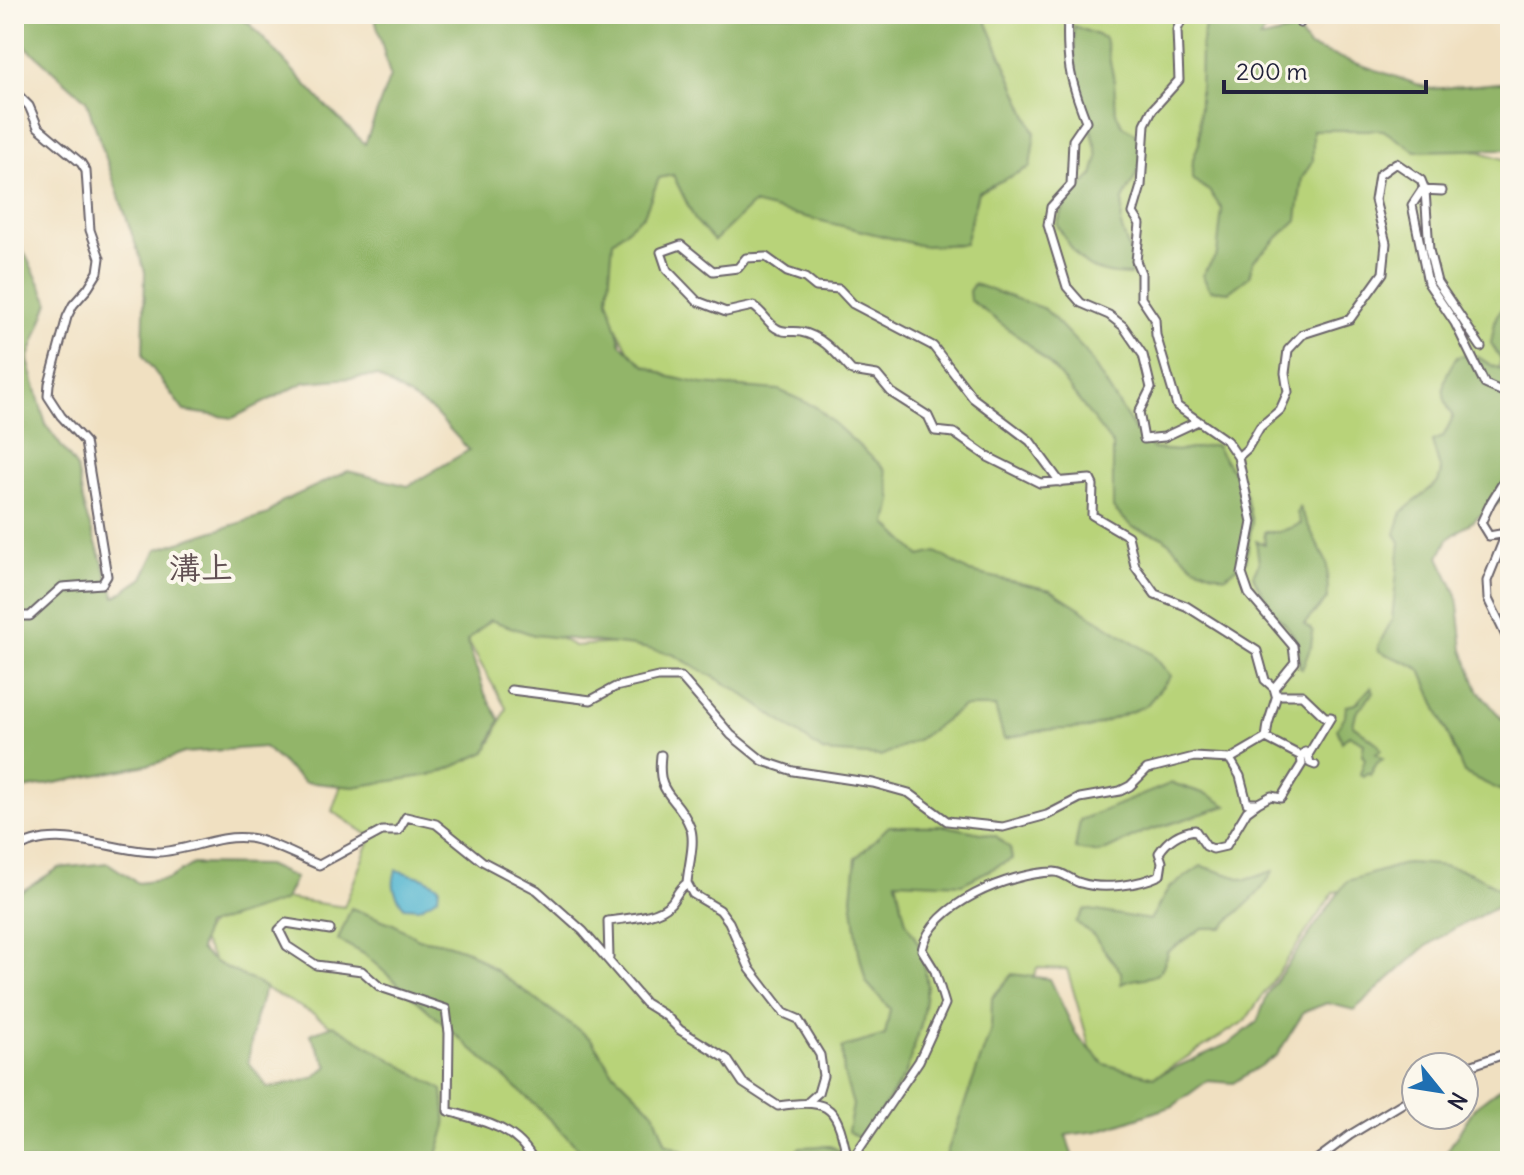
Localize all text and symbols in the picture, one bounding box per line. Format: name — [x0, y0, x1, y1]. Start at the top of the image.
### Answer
scale bar — [1224, 44, 1426, 94]
text: 200 m — [1236, 56, 1308, 86]
district label: 溝上 — [169, 547, 233, 588]
north arrow — [1400, 1051, 1480, 1131]
text: N — [1441, 1087, 1473, 1115]

